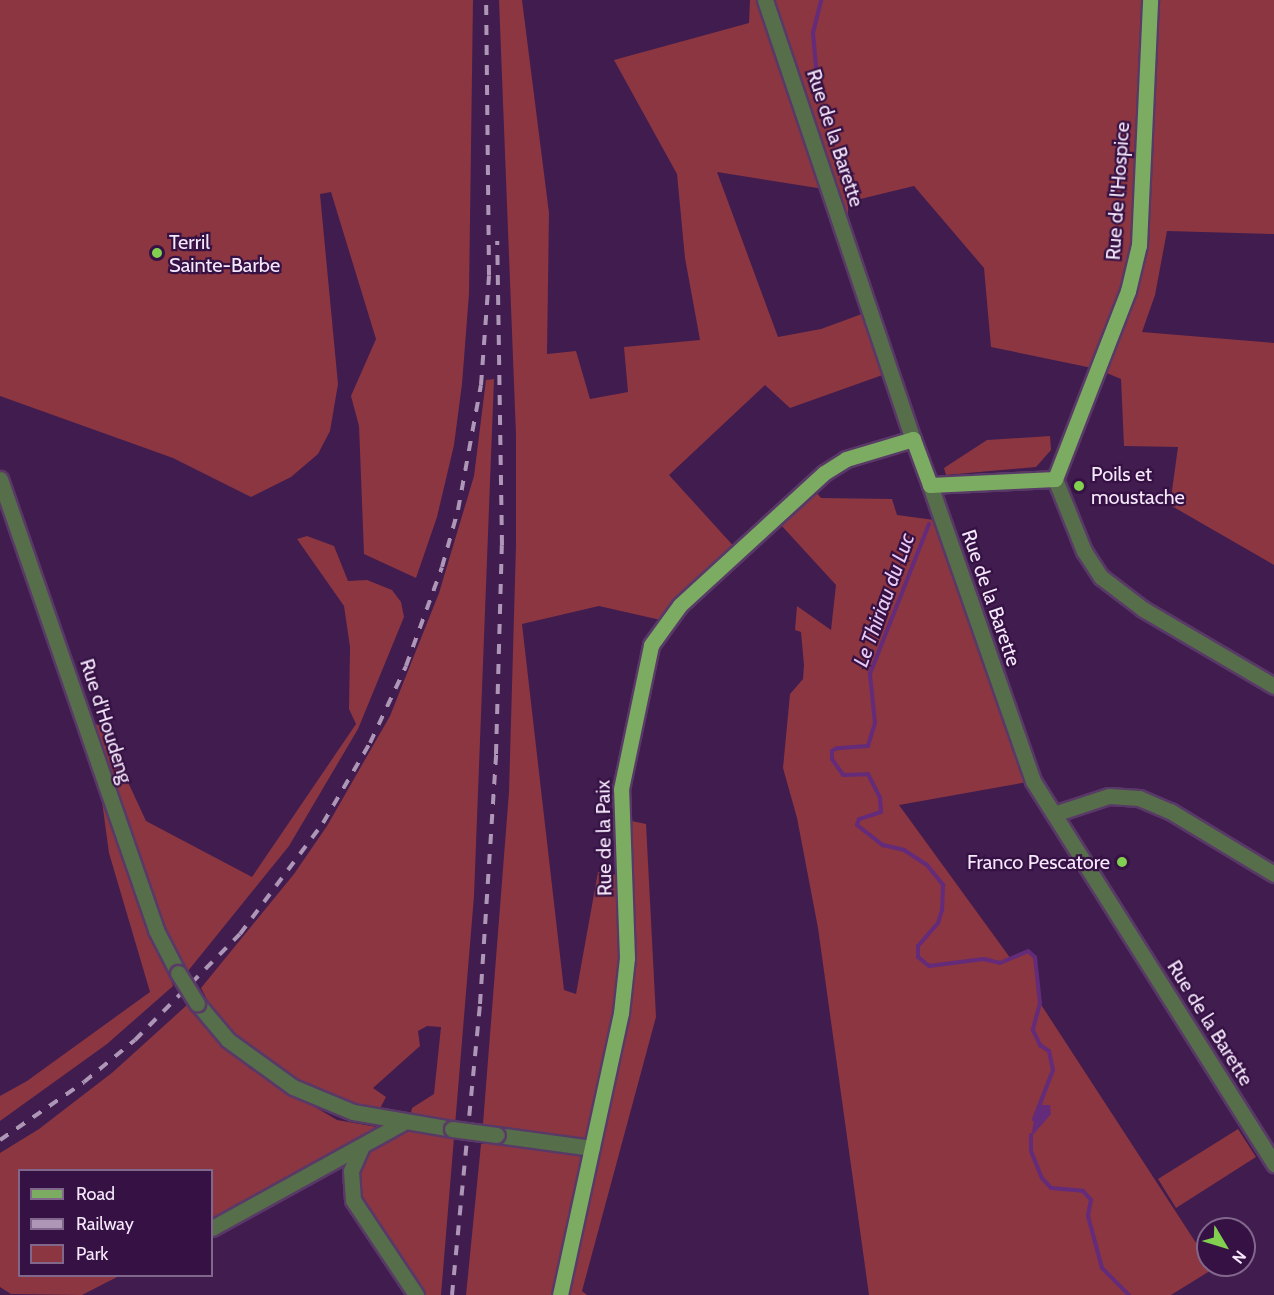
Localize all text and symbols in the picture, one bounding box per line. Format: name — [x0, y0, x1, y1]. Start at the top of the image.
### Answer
street label: Rue de la Barette — [801, 66, 869, 210]
street label: Rue de l'Hospice — [1101, 121, 1135, 261]
place label: Terril Sainte-Barbe — [169, 230, 280, 277]
marker: Terril Sainte-Barbe — [150, 246, 164, 260]
place label: Poils et moustache — [1091, 462, 1185, 509]
marker: Poils et moustache — [1072, 479, 1086, 493]
street label: Rue de la Barette — [956, 526, 1026, 670]
water label: Le Thiriau du Luc — [848, 530, 920, 670]
street label: Rue d'Houdeng — [75, 656, 137, 786]
street label: Rue de la Paix — [591, 780, 617, 896]
place label: Franco Pescatore — [967, 850, 1110, 874]
marker: Franco Pescatore — [1115, 855, 1129, 869]
street label: Rue de la Barette — [1162, 956, 1258, 1090]
legend — [18, 1169, 213, 1277]
text: Road — [76, 1183, 115, 1205]
text: Railway — [76, 1213, 134, 1235]
north arrow — [1196, 1217, 1256, 1277]
text: Park — [76, 1243, 108, 1265]
text: N — [1228, 1247, 1250, 1267]

